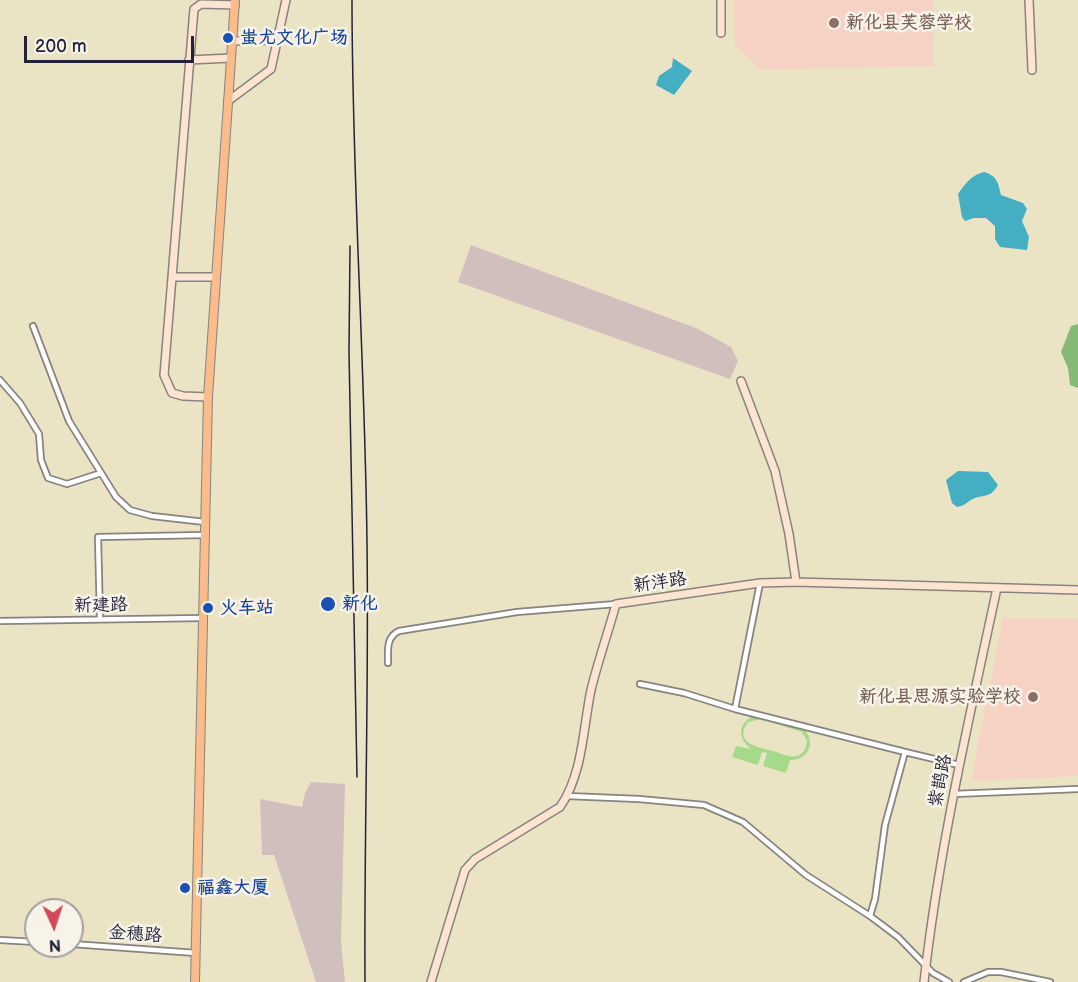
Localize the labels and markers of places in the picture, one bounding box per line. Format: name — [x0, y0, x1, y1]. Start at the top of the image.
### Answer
place label: 新化县芙蓉学校 — [846, 12, 972, 34]
marker: 新化县芙蓉学校 — [827, 16, 841, 30]
place label: 蚩尤文化广场 — [240, 27, 348, 49]
marker: 蚩尤文化广场 — [221, 31, 235, 45]
place label: 新化 — [342, 593, 378, 615]
marker: 新化 — [319, 595, 337, 613]
place label: 火车站 — [220, 597, 274, 619]
marker: 火车站 — [201, 601, 215, 615]
place label: 新化县思源实验学校 — [859, 686, 1021, 708]
marker: 新化县思源实验学校 — [1026, 690, 1040, 704]
place label: 福鑫大厦 — [197, 877, 269, 899]
marker: 福鑫大厦 — [178, 881, 192, 895]

